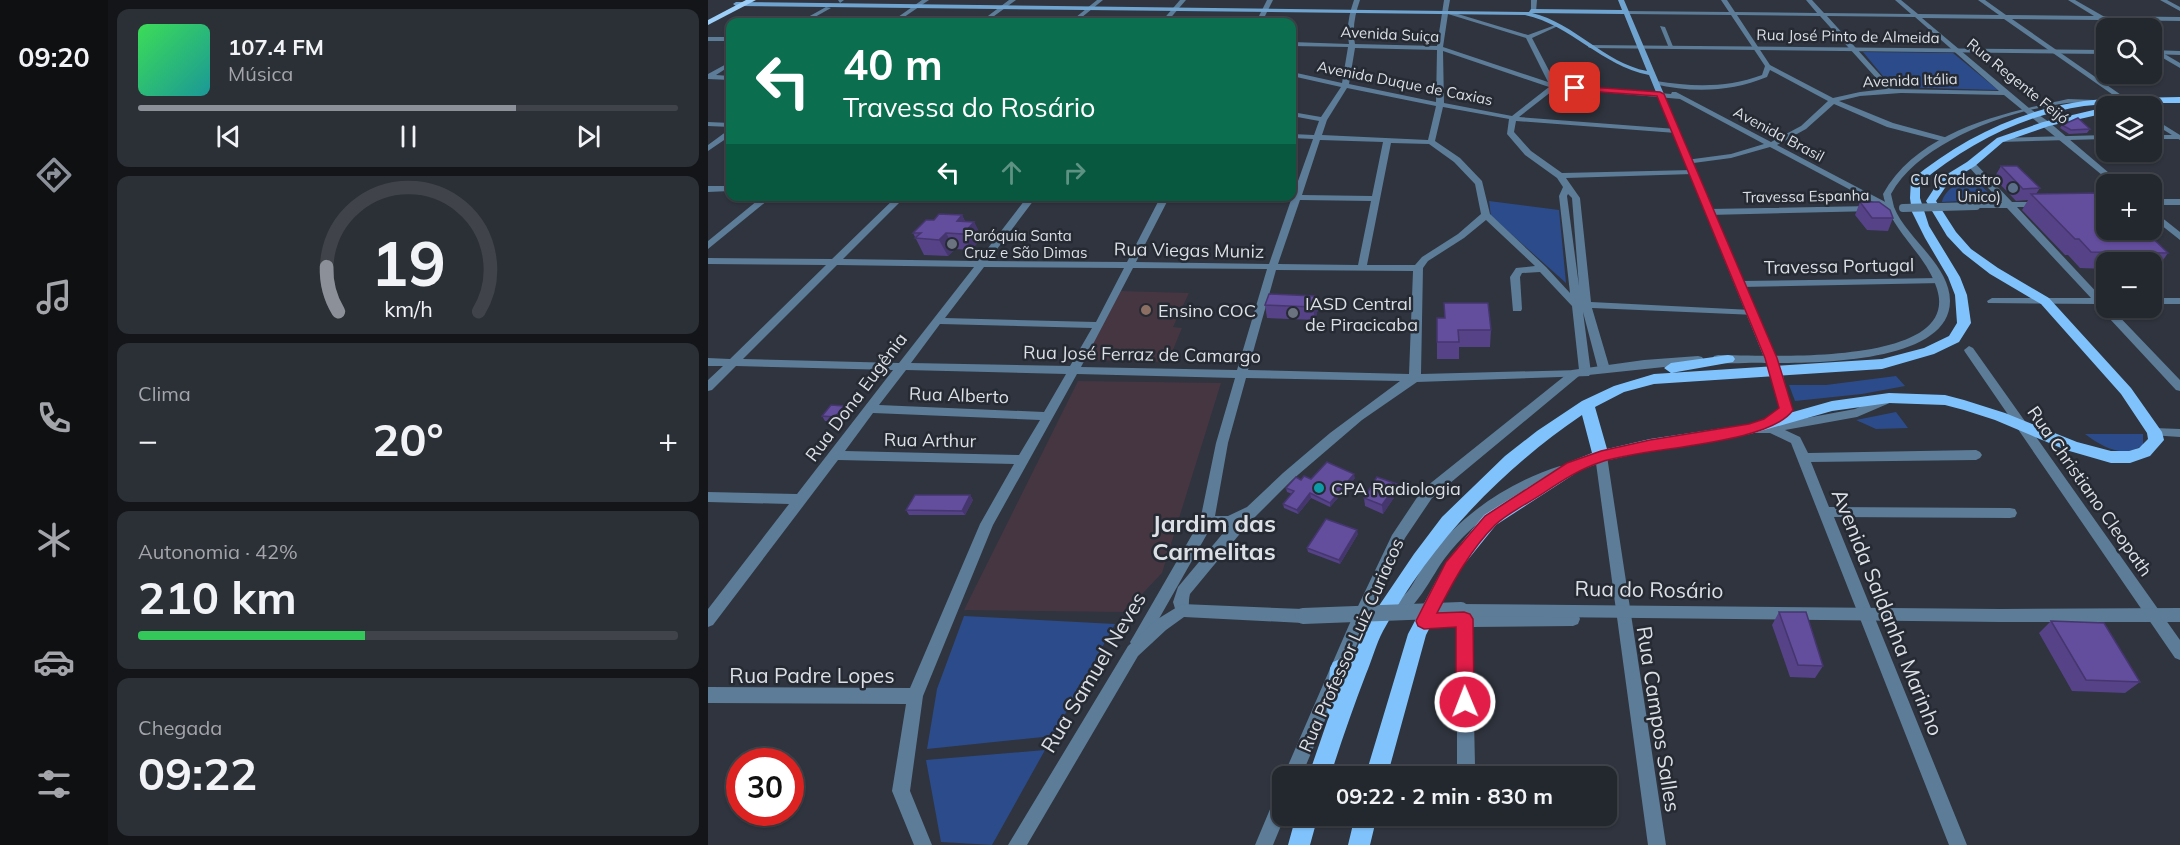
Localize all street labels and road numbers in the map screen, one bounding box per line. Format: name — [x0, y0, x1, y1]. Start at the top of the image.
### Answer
street label: Avenida Suiça — [1340, 22, 1440, 46]
street label: Rua José Pinto de Almeida — [1756, 25, 1940, 47]
street label: Rua Regente Feijó — [1963, 34, 2073, 128]
street label: Avenida Duque de Caxias — [1316, 57, 1494, 109]
street label: Avenida Itália — [1862, 69, 1958, 91]
street label: Avenida Brasil — [1730, 102, 1828, 166]
street label: Travessa Espanha — [1742, 185, 1870, 207]
street label: Rua Viegas Muniz — [1114, 237, 1264, 263]
street label: Travessa Portugal — [1764, 253, 1914, 279]
street label: Rua Dona Eugênia — [800, 328, 912, 466]
street label: Rua José Ferraz de Camargo — [1023, 340, 1261, 368]
street label: Rua Alberto — [909, 382, 1009, 408]
street label: Rua Christiano Cleopath — [2022, 401, 2158, 581]
street label: Rua Arthur — [884, 428, 977, 452]
street label: Avenida Saldanha Marinho — [1827, 485, 1949, 739]
street label: Rua Professor Luiz Curiacos — [1293, 534, 1409, 756]
street label: Rua do Rosário — [1574, 575, 1724, 603]
street label: Rua Samuel Neves — [1035, 587, 1151, 757]
street label: Rua Campos Salles — [1631, 624, 1687, 814]
street label: Rua Padre Lopes — [729, 662, 895, 688]

